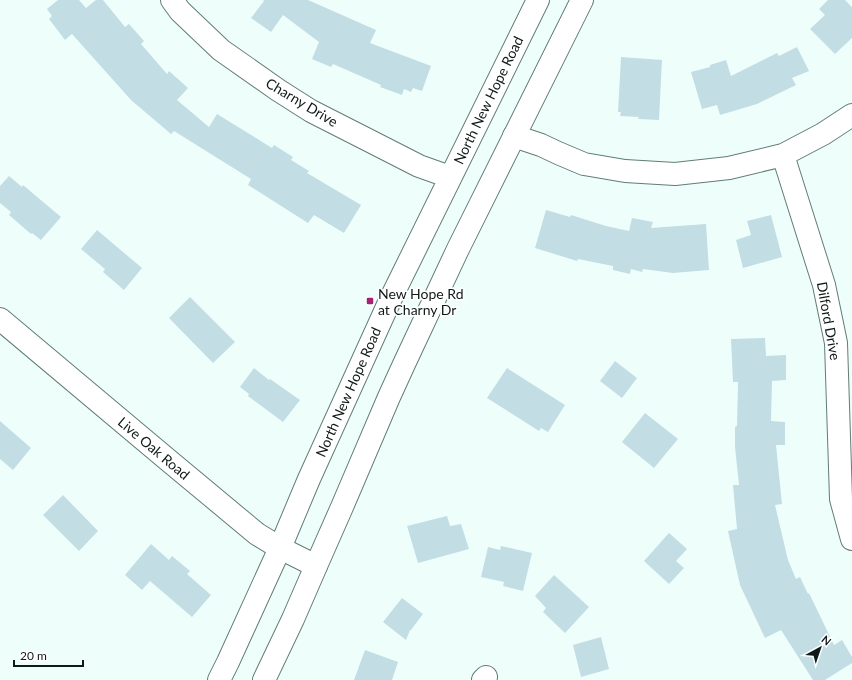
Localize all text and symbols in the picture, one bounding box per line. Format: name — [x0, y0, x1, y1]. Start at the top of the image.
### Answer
street label: North New Hope Road — [450, 33, 526, 167]
street label: Charny Drive — [263, 74, 341, 130]
street label: Dilford Drive — [814, 280, 844, 362]
place label: New Hope Rd at Charny Dr — [378, 285, 464, 318]
marker: New Hope Rd at Charny Dr — [365, 296, 375, 306]
street label: North New Hope Road — [312, 324, 384, 460]
street label: Live Oak Road — [115, 413, 193, 483]
north arrow — [800, 628, 840, 668]
text: N — [819, 632, 834, 648]
scale bar — [14, 642, 83, 668]
text: 20 m — [20, 648, 47, 663]

